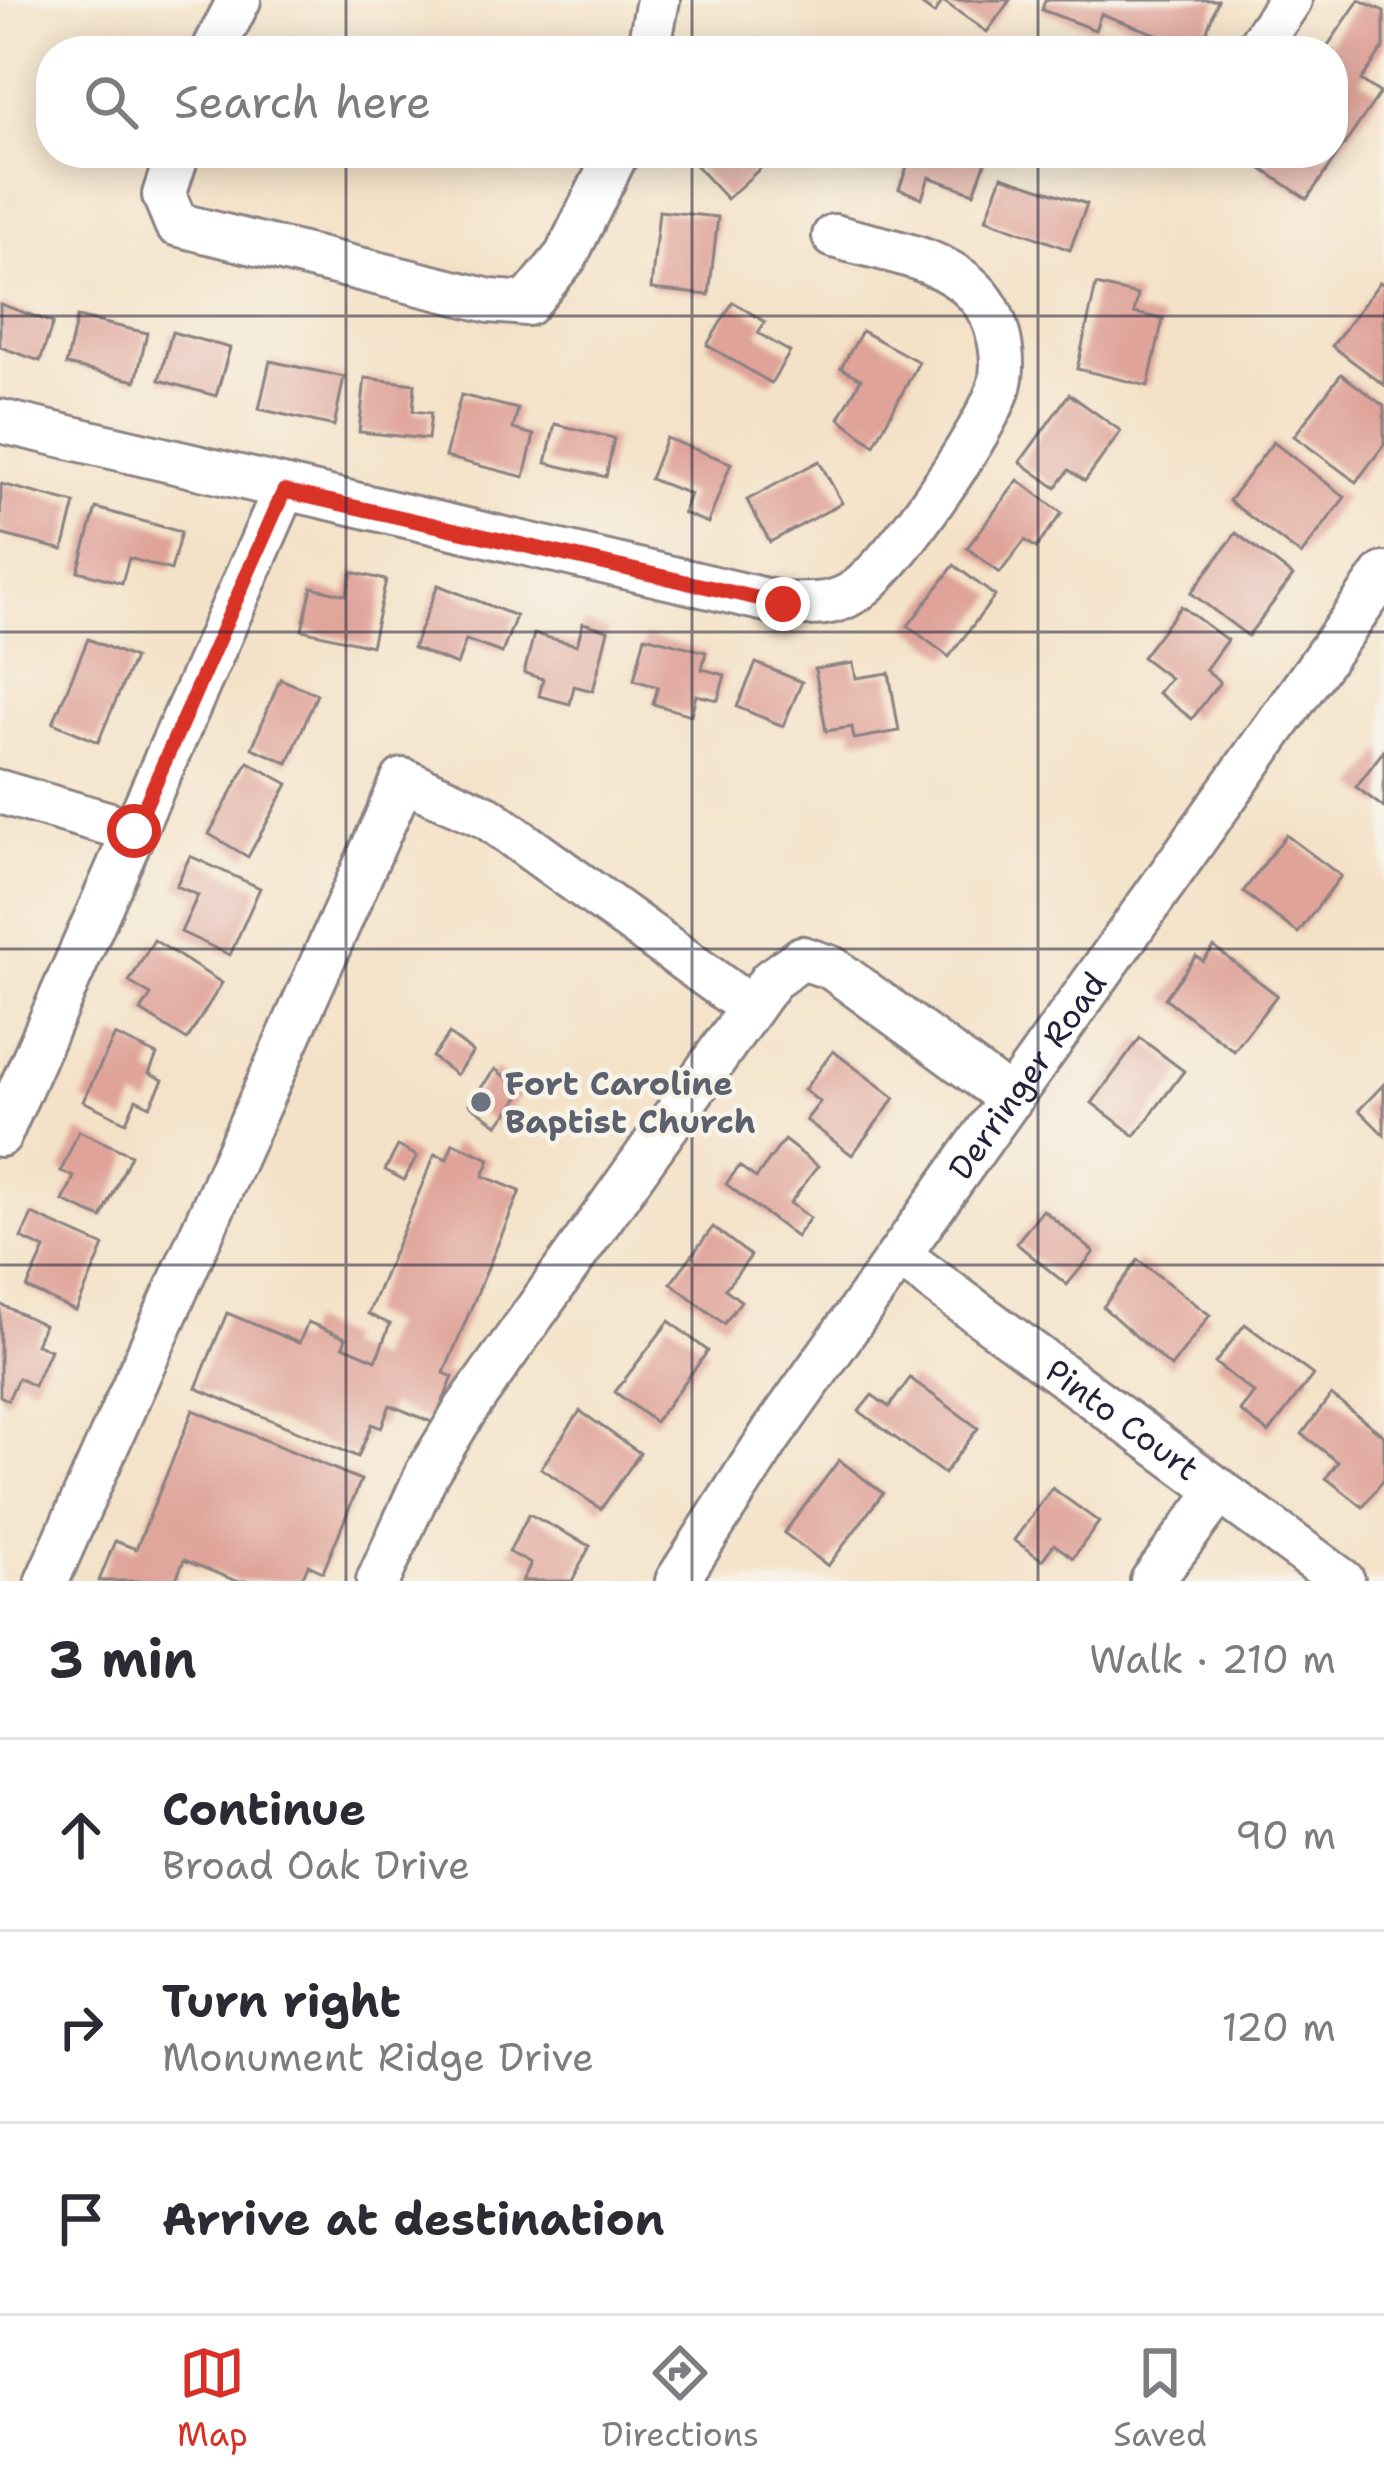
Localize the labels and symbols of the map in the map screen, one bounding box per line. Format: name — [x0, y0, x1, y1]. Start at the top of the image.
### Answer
route end — [756, 577, 810, 631]
route start — [107, 804, 161, 858]
street label: Derringer Road — [938, 963, 1116, 1188]
place label: Fort Caroline Baptist Church — [505, 1061, 756, 1144]
marker: Fort Caroline Baptist Church — [468, 1089, 494, 1115]
street label: Pinto Court — [1037, 1348, 1208, 1491]

